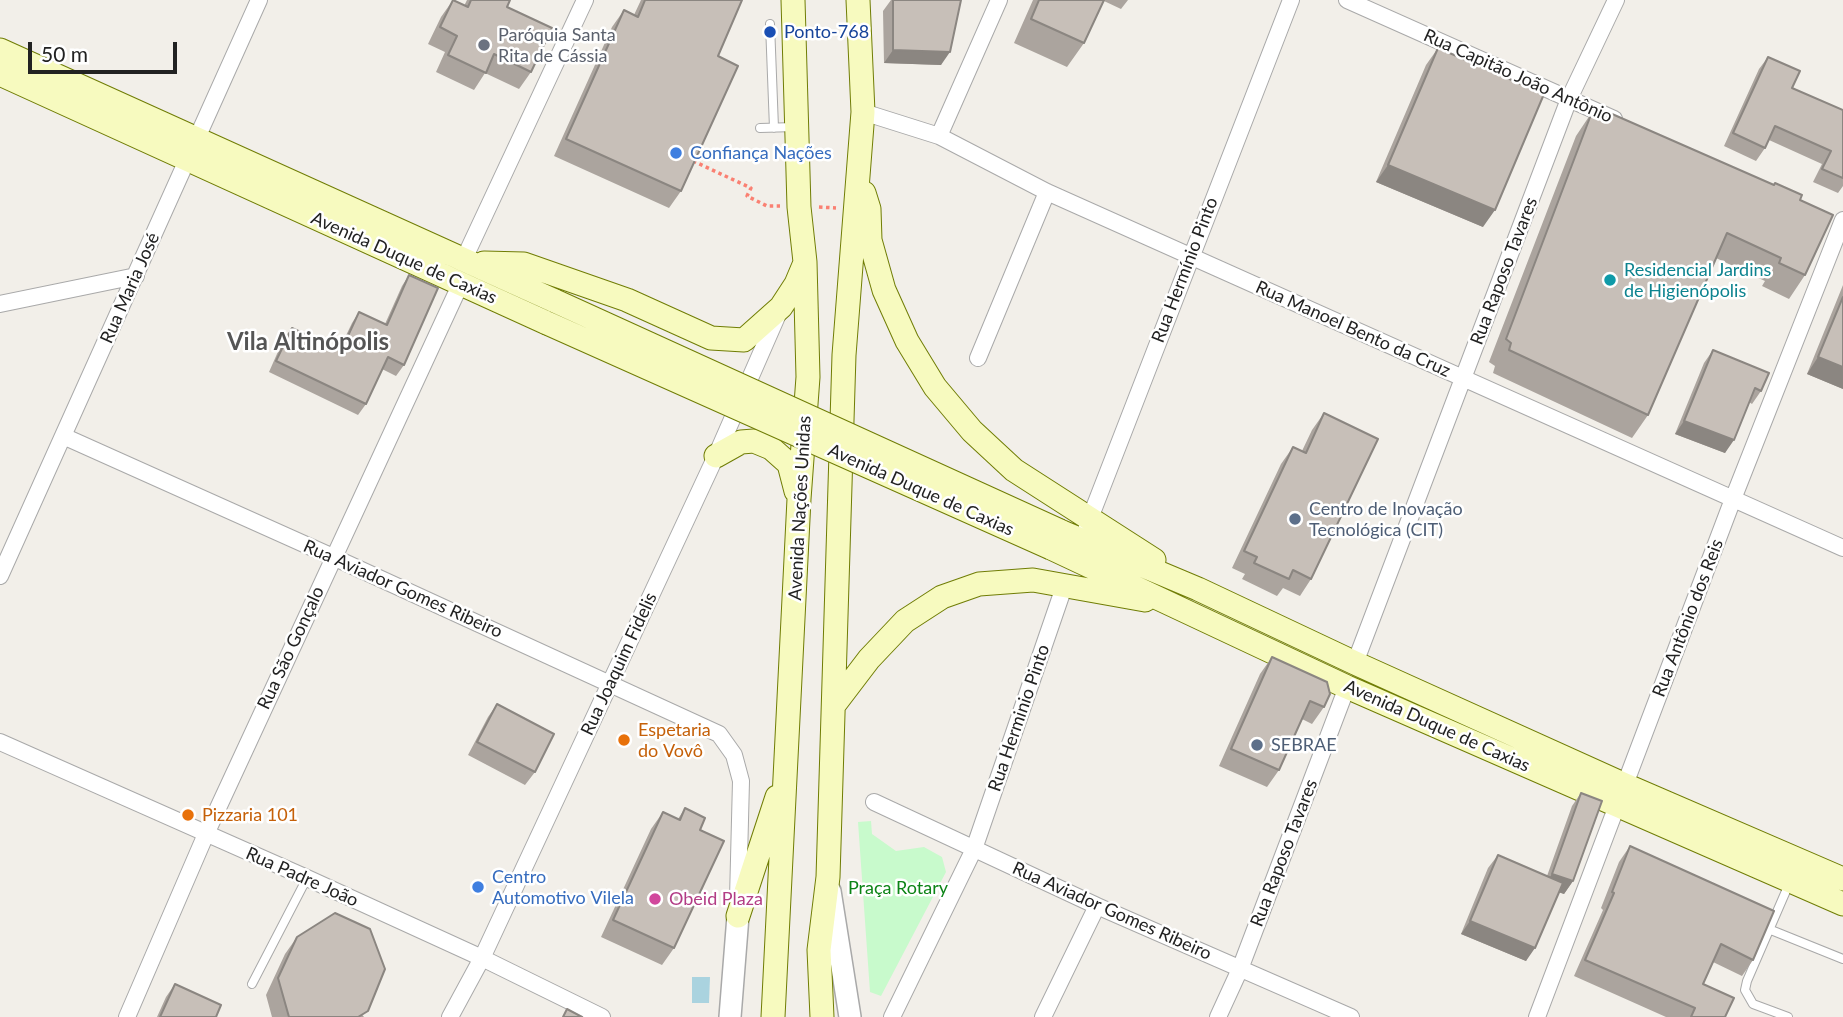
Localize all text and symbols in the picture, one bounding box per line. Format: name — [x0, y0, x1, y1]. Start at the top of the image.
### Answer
place label: Ponto-768 — [784, 21, 869, 43]
place label: Paróquia Santa Rita de Cássia — [498, 24, 616, 66]
marker: Ponto-768 — [762, 24, 778, 40]
street label: Rua Capitão João Antônio — [1420, 25, 1616, 127]
scale bar — [32, 28, 180, 72]
marker: Paróquia Santa Rita de Cássia — [476, 37, 492, 53]
text: 50 m — [41, 41, 88, 66]
place label: Confiança Nações — [690, 142, 832, 164]
marker: Confiança Nações — [668, 145, 684, 161]
street label: Rua Hermínio Pinto — [1147, 194, 1223, 346]
street label: Rua Raposo Tavares — [1466, 194, 1542, 348]
street label: Avenida Duque de Caxias — [308, 207, 500, 309]
street label: Rua Maria José — [96, 229, 164, 347]
place label: Residencial Jardins de Higienópolis — [1624, 259, 1771, 302]
marker: Residencial Jardins de Higienópolis — [1602, 272, 1618, 288]
street label: Rua Manoel Bento da Cruz — [1252, 276, 1454, 382]
district label: Vila Altinópolis — [227, 328, 389, 356]
street label: Avenida Nações Unidas — [784, 415, 816, 601]
street label: Avenida Duque de Caxias — [825, 439, 1017, 541]
place label: Centro de Inovação Tecnológica (CIT) — [1309, 498, 1463, 540]
marker: Centro de Inovação Tecnológica (CIT) — [1287, 511, 1303, 527]
street label: Rua Aviador Gomes Ribeiro — [300, 535, 506, 643]
street label: Rua Antônio dos Reis — [1648, 536, 1728, 700]
street label: Rua São Gonçalo — [253, 583, 329, 713]
street label: Rua Joaquim Fidelis — [576, 589, 662, 739]
street label: Rua Herminio Pinto — [984, 642, 1054, 794]
street label: Avenida Duque de Caxias — [1341, 675, 1533, 777]
place label: Espetaria do Vovô — [638, 719, 711, 762]
marker: Espetaria do Vovô — [616, 732, 632, 748]
place label: SEBRAE — [1271, 734, 1337, 756]
marker: SEBRAE — [1249, 737, 1265, 753]
street label: Rua Raposo Tavares — [1246, 776, 1322, 930]
place label: Pizzaria 101 — [202, 804, 298, 826]
marker: Pizzaria 101 — [180, 807, 196, 823]
street label: Rua Padre João — [242, 843, 362, 911]
street label: Rua Aviador Gomes Ribeiro — [1009, 857, 1215, 965]
place label: Centro Automotivo Vilela — [492, 866, 634, 908]
park label: Praça Rotary — [848, 877, 948, 899]
marker: Centro Automotivo Vilela — [470, 879, 486, 895]
place label: Obeid Plaza — [669, 888, 763, 910]
marker: Obeid Plaza — [647, 891, 663, 907]

